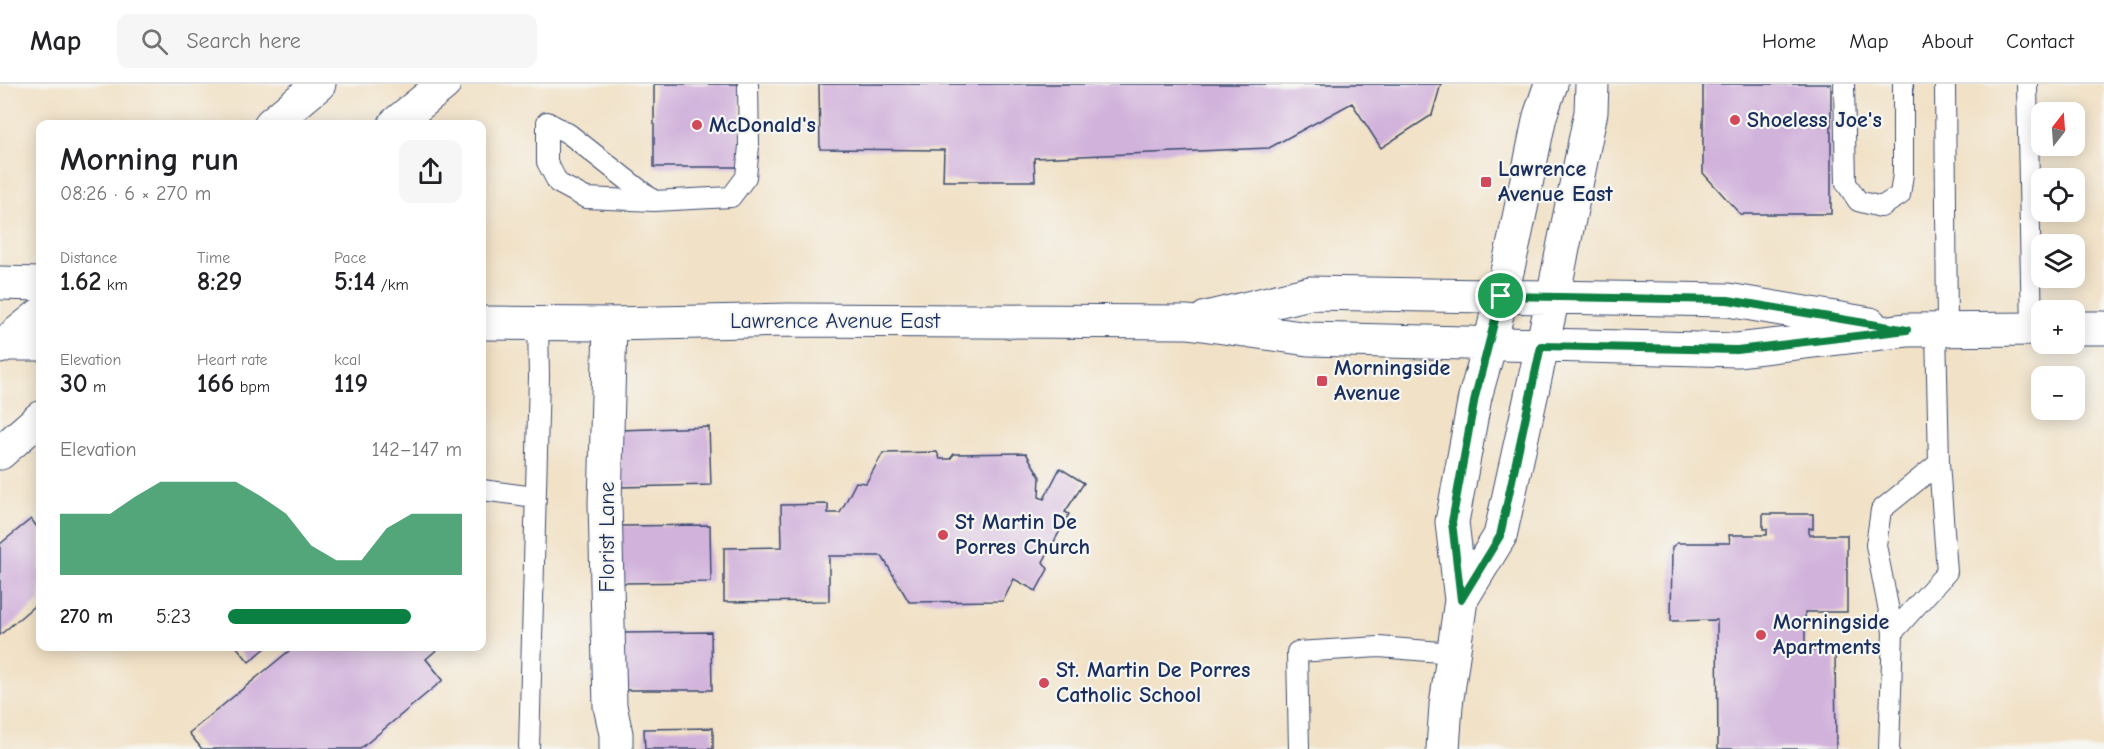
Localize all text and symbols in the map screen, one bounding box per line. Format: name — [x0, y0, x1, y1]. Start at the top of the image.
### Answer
search box — [117, 14, 537, 68]
text: Map — [30, 25, 81, 57]
icon: search — [138, 25, 171, 58]
text: Search here — [186, 28, 301, 54]
text: Home — [1762, 29, 1816, 53]
text: Map — [1849, 29, 1889, 53]
text: About — [1922, 29, 1973, 53]
text: Contact — [2006, 29, 2074, 53]
north arrow — [2031, 102, 2085, 156]
map controls — [2031, 102, 2085, 420]
place label: Shoeless Joe's — [1747, 107, 1882, 133]
place label: McDonald's — [709, 112, 816, 138]
marker: Shoeless Joe's — [1728, 113, 1742, 127]
marker: McDonald's — [690, 118, 704, 132]
text: Morning run — [60, 140, 239, 178]
button: share — [399, 140, 462, 203]
place label: Lawrence Avenue East — [1498, 156, 1613, 207]
button: locate — [2031, 168, 2085, 222]
marker: Lawrence Avenue East — [1479, 175, 1493, 189]
text: 08:26 · 6 × 270 m — [60, 182, 211, 205]
button: layers — [2031, 234, 2085, 288]
text: Distance — [60, 249, 117, 267]
text: Time — [197, 249, 230, 267]
text: Pace — [334, 249, 366, 267]
text: 1.62 — [60, 267, 101, 297]
text: 8:29 — [197, 267, 242, 297]
text: 5:14 — [334, 267, 375, 297]
pin — [1475, 270, 1526, 321]
text: km — [101, 276, 128, 294]
text: /km — [375, 276, 409, 294]
icon: arrive — [1484, 279, 1517, 312]
button: + — [2031, 300, 2085, 354]
street label: Lawrence Avenue East — [730, 308, 941, 334]
text: Elevation — [60, 351, 121, 369]
text: Heart rate — [197, 351, 268, 369]
text: kcal — [334, 351, 361, 369]
place label: Morningside Avenue — [1334, 355, 1450, 406]
button: − — [2031, 366, 2085, 420]
text: 30 — [60, 369, 88, 399]
text: 166 — [197, 369, 234, 399]
text: 119 — [334, 369, 368, 399]
marker: Morningside Avenue — [1315, 374, 1329, 388]
text: m — [88, 378, 106, 396]
text: bpm — [234, 378, 270, 396]
text: Elevation — [60, 438, 137, 461]
text: 142–147 m — [372, 438, 462, 461]
street label: Florist Lane — [594, 482, 620, 592]
place label: St Martin De Porres Church — [955, 509, 1090, 560]
marker: St Martin De Porres Church — [936, 528, 950, 542]
text: 270 m — [60, 605, 113, 628]
text: 5:23 — [156, 605, 191, 628]
place label: Morningside Apartments — [1773, 609, 1889, 660]
marker: Morningside Apartments — [1754, 628, 1768, 642]
place label: St. Martin De Porres Catholic School — [1056, 657, 1250, 708]
marker: St. Martin De Porres Catholic School — [1037, 676, 1051, 690]

